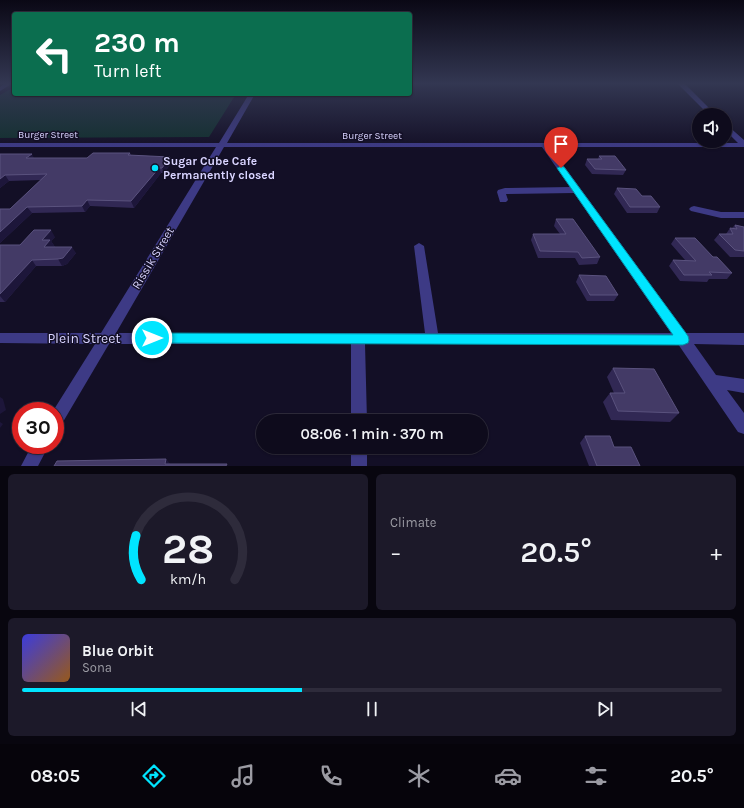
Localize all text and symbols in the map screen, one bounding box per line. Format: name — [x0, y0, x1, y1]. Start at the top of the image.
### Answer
text: 230 m — [94, 26, 180, 59]
icon: left — [28, 28, 80, 80]
text: Turn left — [94, 60, 162, 82]
map controls — [692, 108, 732, 148]
button: sound — [692, 108, 732, 148]
pin — [544, 127, 578, 168]
street label: Burger Street — [18, 129, 78, 141]
street label: Burger Street — [342, 130, 402, 142]
icon: arrive — [550, 133, 572, 155]
place label: Sugar Cube Cafe Permanently closed — [163, 154, 275, 182]
marker: Sugar Cube Cafe Permanently closed — [150, 163, 160, 173]
street label: Rissik Street — [129, 224, 177, 291]
position arrow — [131, 317, 173, 359]
street label: Plein Street — [47, 330, 121, 347]
speed limit sign: 30 — [12, 402, 64, 454]
text: 08:06 · 1 min · 370 m — [300, 425, 444, 443]
text: Climate — [390, 515, 436, 530]
text: 28 — [162, 525, 214, 573]
text: 20.5° — [520, 534, 592, 570]
text: − — [390, 540, 402, 566]
text: + — [710, 540, 722, 566]
text: km/h — [170, 571, 206, 588]
text: Blue Orbit — [82, 642, 154, 660]
text: Sona — [82, 660, 112, 675]
icon: previous — [128, 698, 150, 720]
icon: pause — [361, 698, 383, 720]
icon: next — [594, 698, 616, 720]
icon: directions — [140, 762, 168, 790]
icon: music — [229, 762, 257, 790]
icon: phone — [317, 762, 345, 790]
icon: climate — [405, 762, 433, 790]
icon: car — [494, 762, 522, 790]
icon: filters — [582, 762, 610, 790]
text: 08:05 — [30, 765, 80, 787]
text: 20.5° — [670, 765, 714, 787]

